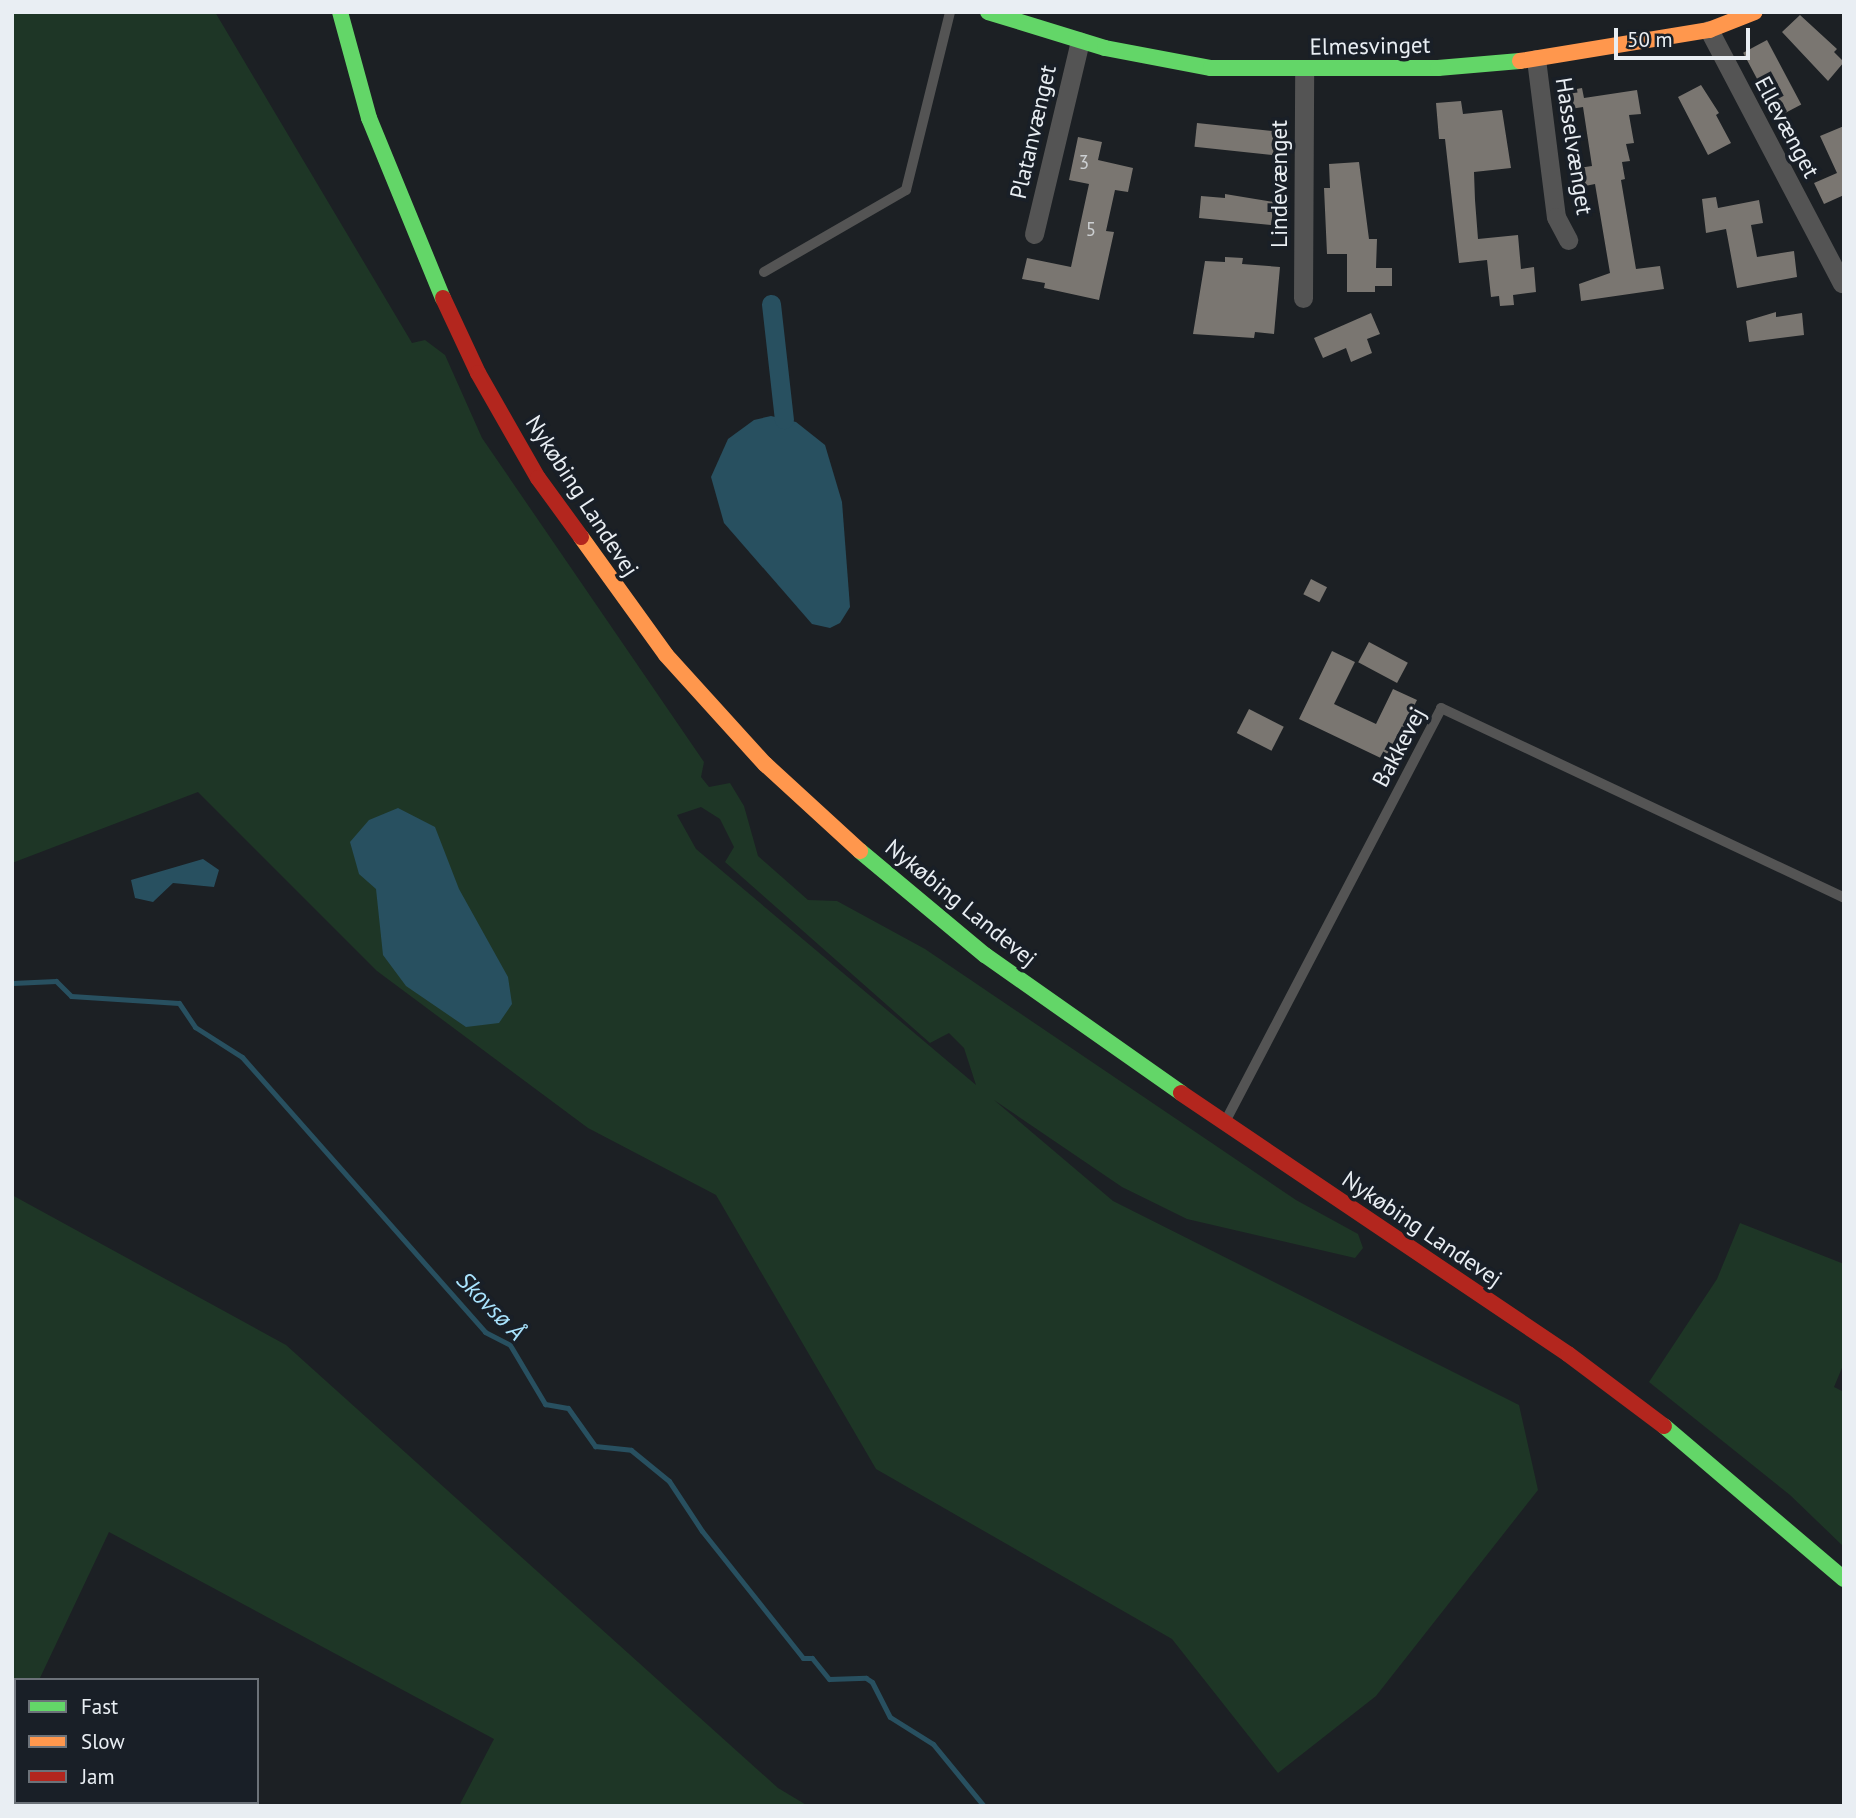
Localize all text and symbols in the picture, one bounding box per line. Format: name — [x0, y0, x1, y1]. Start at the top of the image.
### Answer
scale bar — [1618, 14, 1755, 58]
text: 50 m — [1627, 26, 1673, 53]
street label: Elmesvinget — [1309, 31, 1431, 61]
street label: Platanvænget — [1004, 62, 1062, 202]
street label: Ellevænget — [1749, 72, 1825, 182]
street label: Hasselvænget — [1550, 75, 1598, 217]
street label: Lindevænget — [1265, 120, 1293, 248]
house number: 3 — [1079, 152, 1089, 174]
house number: 5 — [1086, 219, 1096, 241]
street label: Nykøbing Landevej — [520, 410, 644, 582]
street label: Bakkevej — [1367, 702, 1431, 792]
street label: Nykøbing Landevej — [880, 834, 1042, 972]
street label: Nykøbing Landevej — [1337, 1165, 1507, 1293]
water label: Skovsø Å — [450, 1265, 532, 1347]
legend — [14, 1678, 259, 1804]
text: Fast — [81, 1693, 118, 1720]
text: Slow — [81, 1728, 125, 1755]
text: Jam — [81, 1763, 115, 1790]

